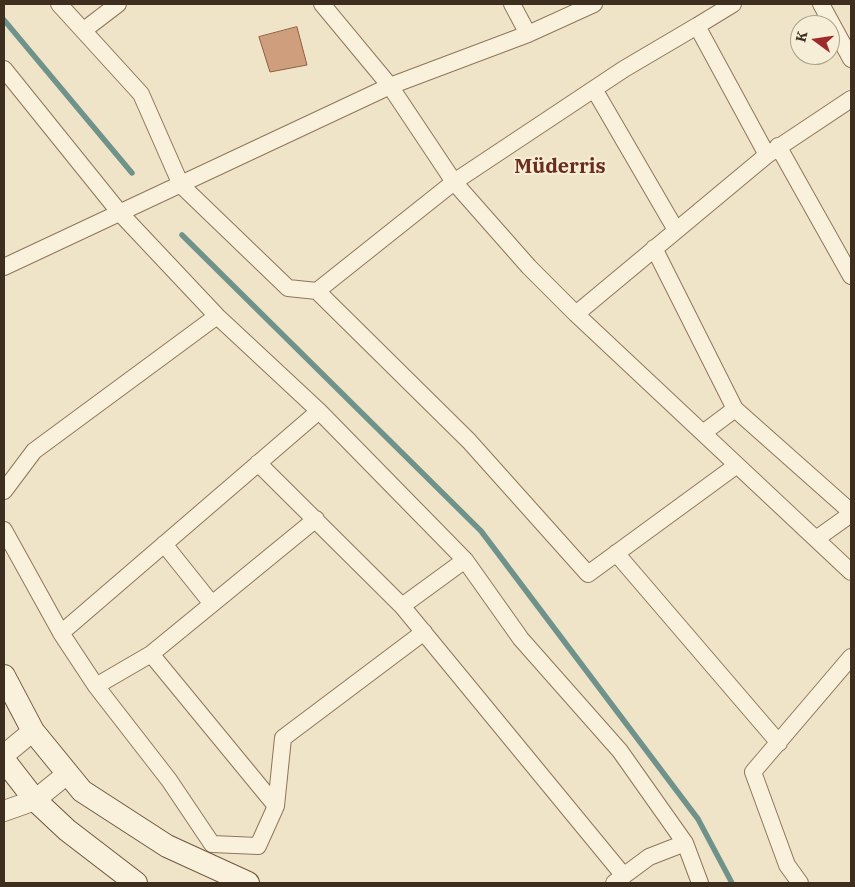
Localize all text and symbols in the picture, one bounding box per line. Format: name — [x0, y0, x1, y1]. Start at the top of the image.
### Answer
north arrow — [790, 15, 840, 65]
text: K — [791, 29, 811, 44]
district label: Müderris — [514, 155, 606, 179]

